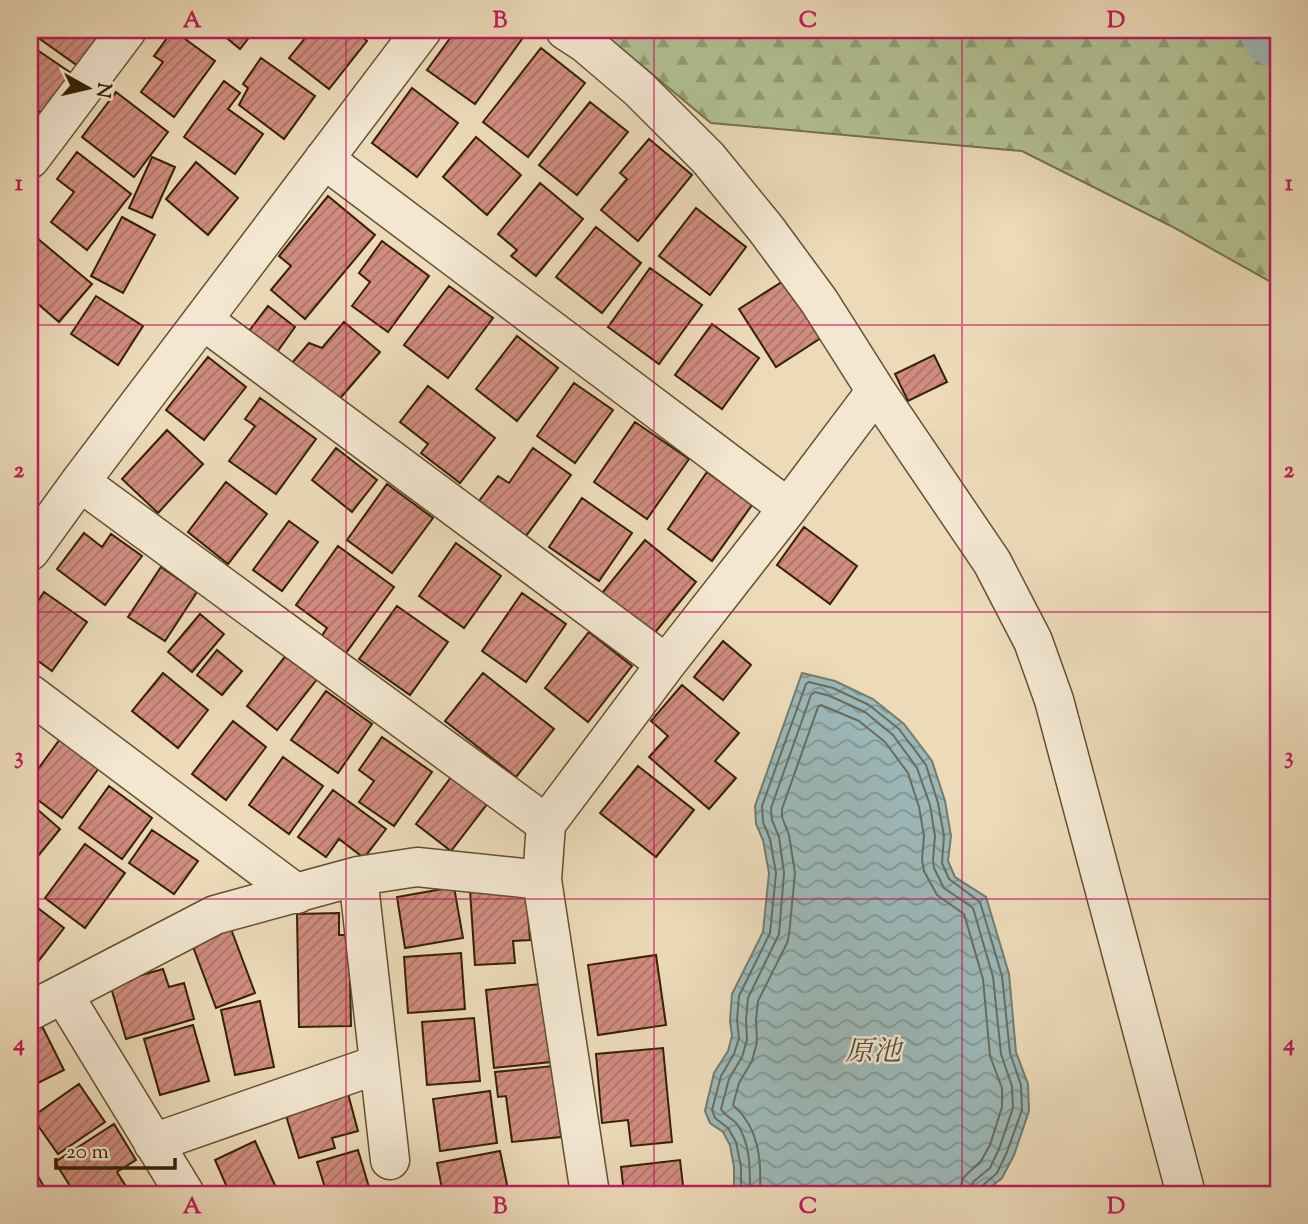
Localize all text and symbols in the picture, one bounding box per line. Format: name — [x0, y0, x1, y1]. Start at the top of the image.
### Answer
text: A — [183, 5, 202, 38]
text: B — [493, 5, 508, 38]
text: C — [799, 5, 817, 38]
text: D — [1107, 5, 1125, 38]
north arrow — [52, 52, 122, 122]
text: N — [88, 81, 117, 99]
text: 1 — [15, 168, 23, 201]
text: 1 — [1285, 168, 1293, 201]
text: 2 — [14, 455, 25, 488]
text: 2 — [1284, 455, 1295, 488]
text: 3 — [14, 741, 24, 774]
text: 3 — [1284, 741, 1294, 774]
text: 4 — [12, 1028, 25, 1061]
text: 4 — [1282, 1028, 1295, 1061]
water label: 原池 — [845, 1033, 904, 1073]
scale bar — [56, 1126, 175, 1170]
text: 20 m — [66, 1138, 109, 1168]
text: A — [183, 1191, 202, 1224]
text: B — [493, 1191, 508, 1224]
text: C — [799, 1191, 817, 1224]
text: D — [1107, 1191, 1125, 1224]

